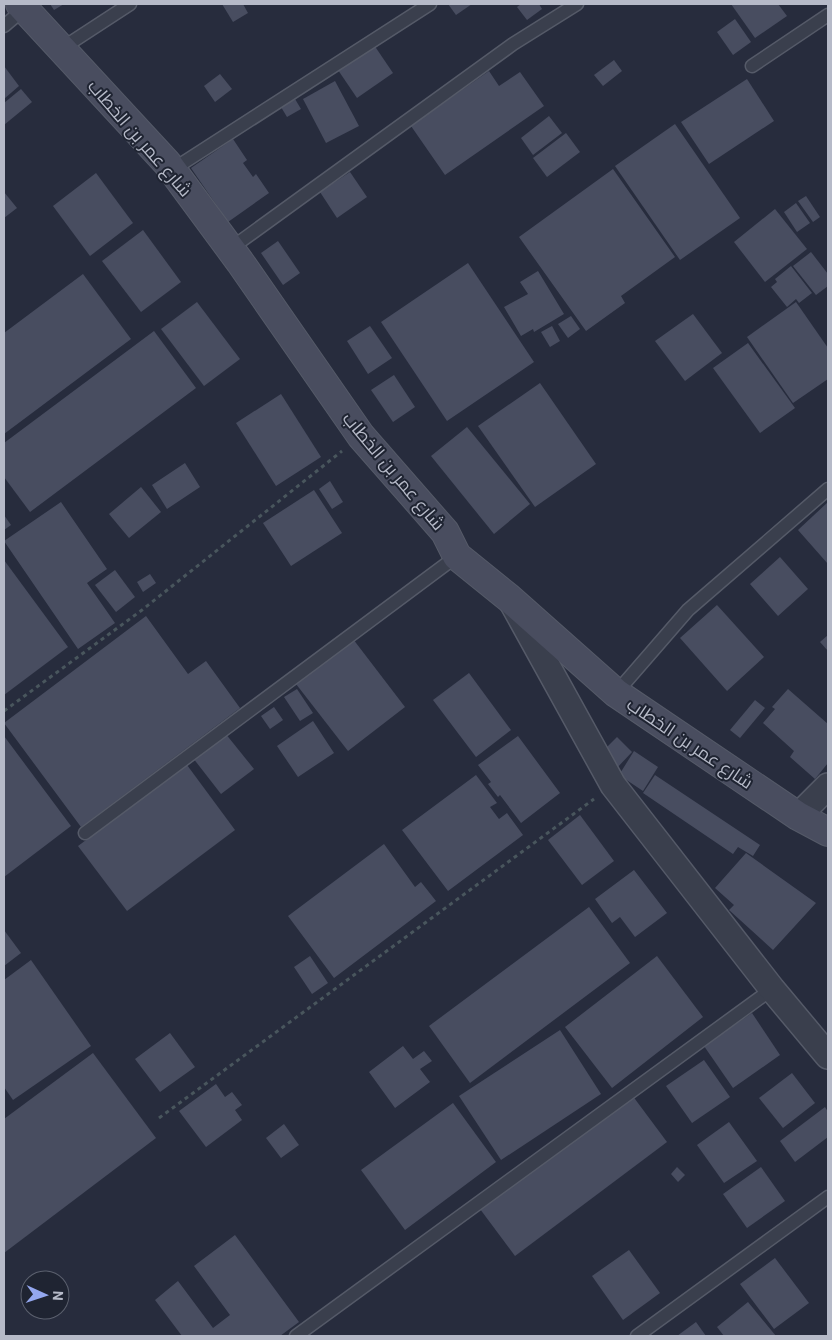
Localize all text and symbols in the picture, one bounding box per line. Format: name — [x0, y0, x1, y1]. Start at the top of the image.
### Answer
street label: شارع عمر بن الخطاب — [82, 75, 196, 202]
street label: شارع عمر بن الخطاب — [337, 408, 449, 536]
street label: شارع عمر بن الخطاب — [622, 693, 757, 795]
north arrow — [20, 1270, 70, 1320]
text: N — [50, 1290, 66, 1301]

